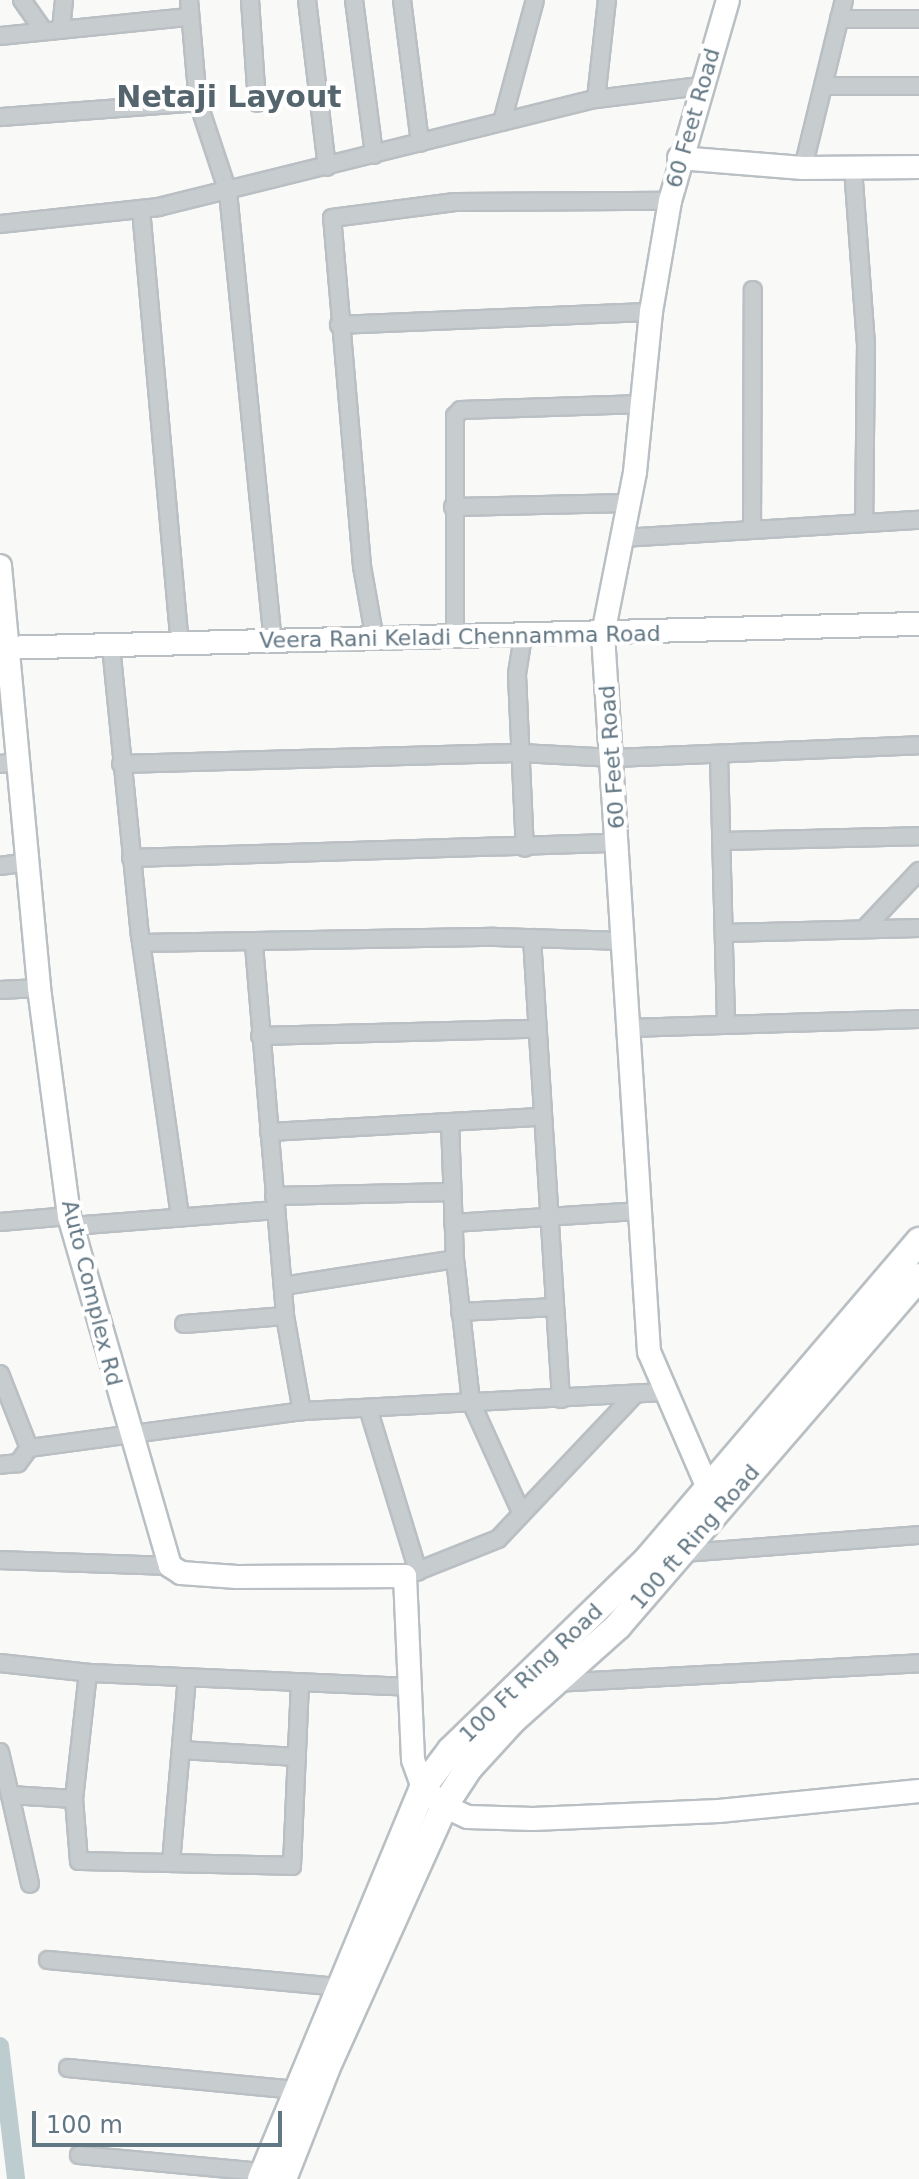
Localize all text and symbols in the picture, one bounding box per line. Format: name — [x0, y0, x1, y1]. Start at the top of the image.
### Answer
street label: 60 Feet Road — [660, 45, 726, 191]
district label: Netaji Layout — [116, 79, 342, 115]
street label: Veera Rani Keladi Chennamma Road — [259, 620, 661, 654]
street label: 60 Feet Road — [594, 684, 630, 830]
street label: Auto Complex Rd — [56, 1197, 128, 1389]
street label: 100 ft Ring Road — [625, 1459, 765, 1615]
street label: 100 Ft Ring Road — [454, 1598, 608, 1748]
scale bar — [36, 2095, 286, 2145]
text: 100 m — [46, 2111, 123, 2139]

